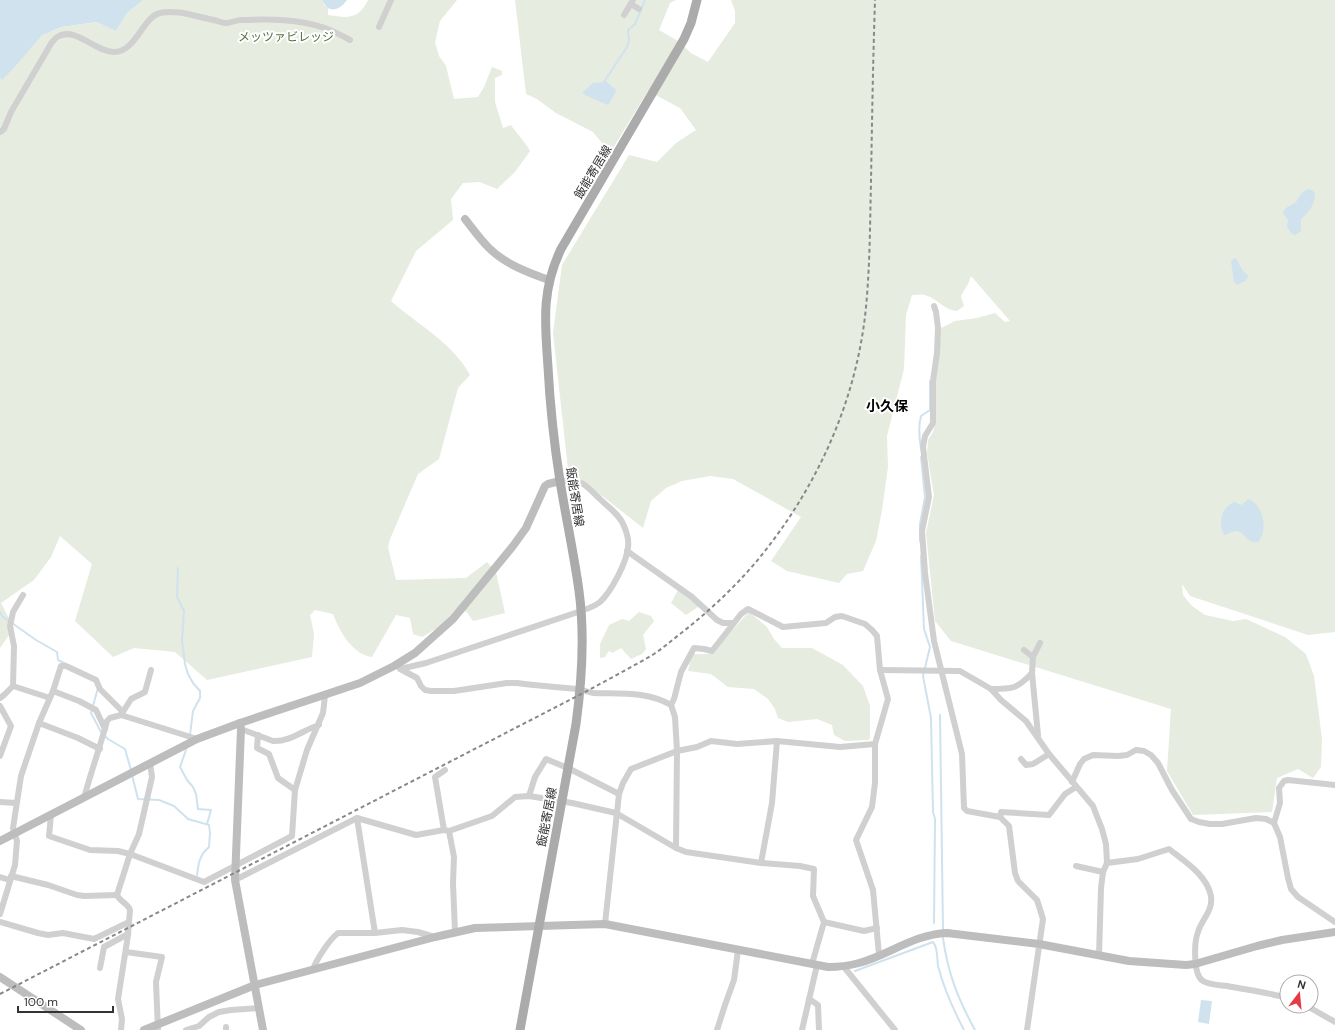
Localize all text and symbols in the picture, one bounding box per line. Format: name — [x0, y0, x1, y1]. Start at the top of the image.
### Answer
park label: メッツァビレッジ — [238, 29, 334, 45]
street label: 飯能寄居線 — [571, 142, 615, 202]
district label: 小久保 — [866, 397, 908, 415]
street label: 飯能寄居線 — [562, 466, 588, 528]
street label: 飯能寄居線 — [533, 786, 561, 848]
north arrow — [1279, 974, 1319, 1014]
text: N — [1296, 977, 1308, 992]
scale bar — [18, 988, 113, 1014]
text: 100 m — [24, 994, 58, 1010]

